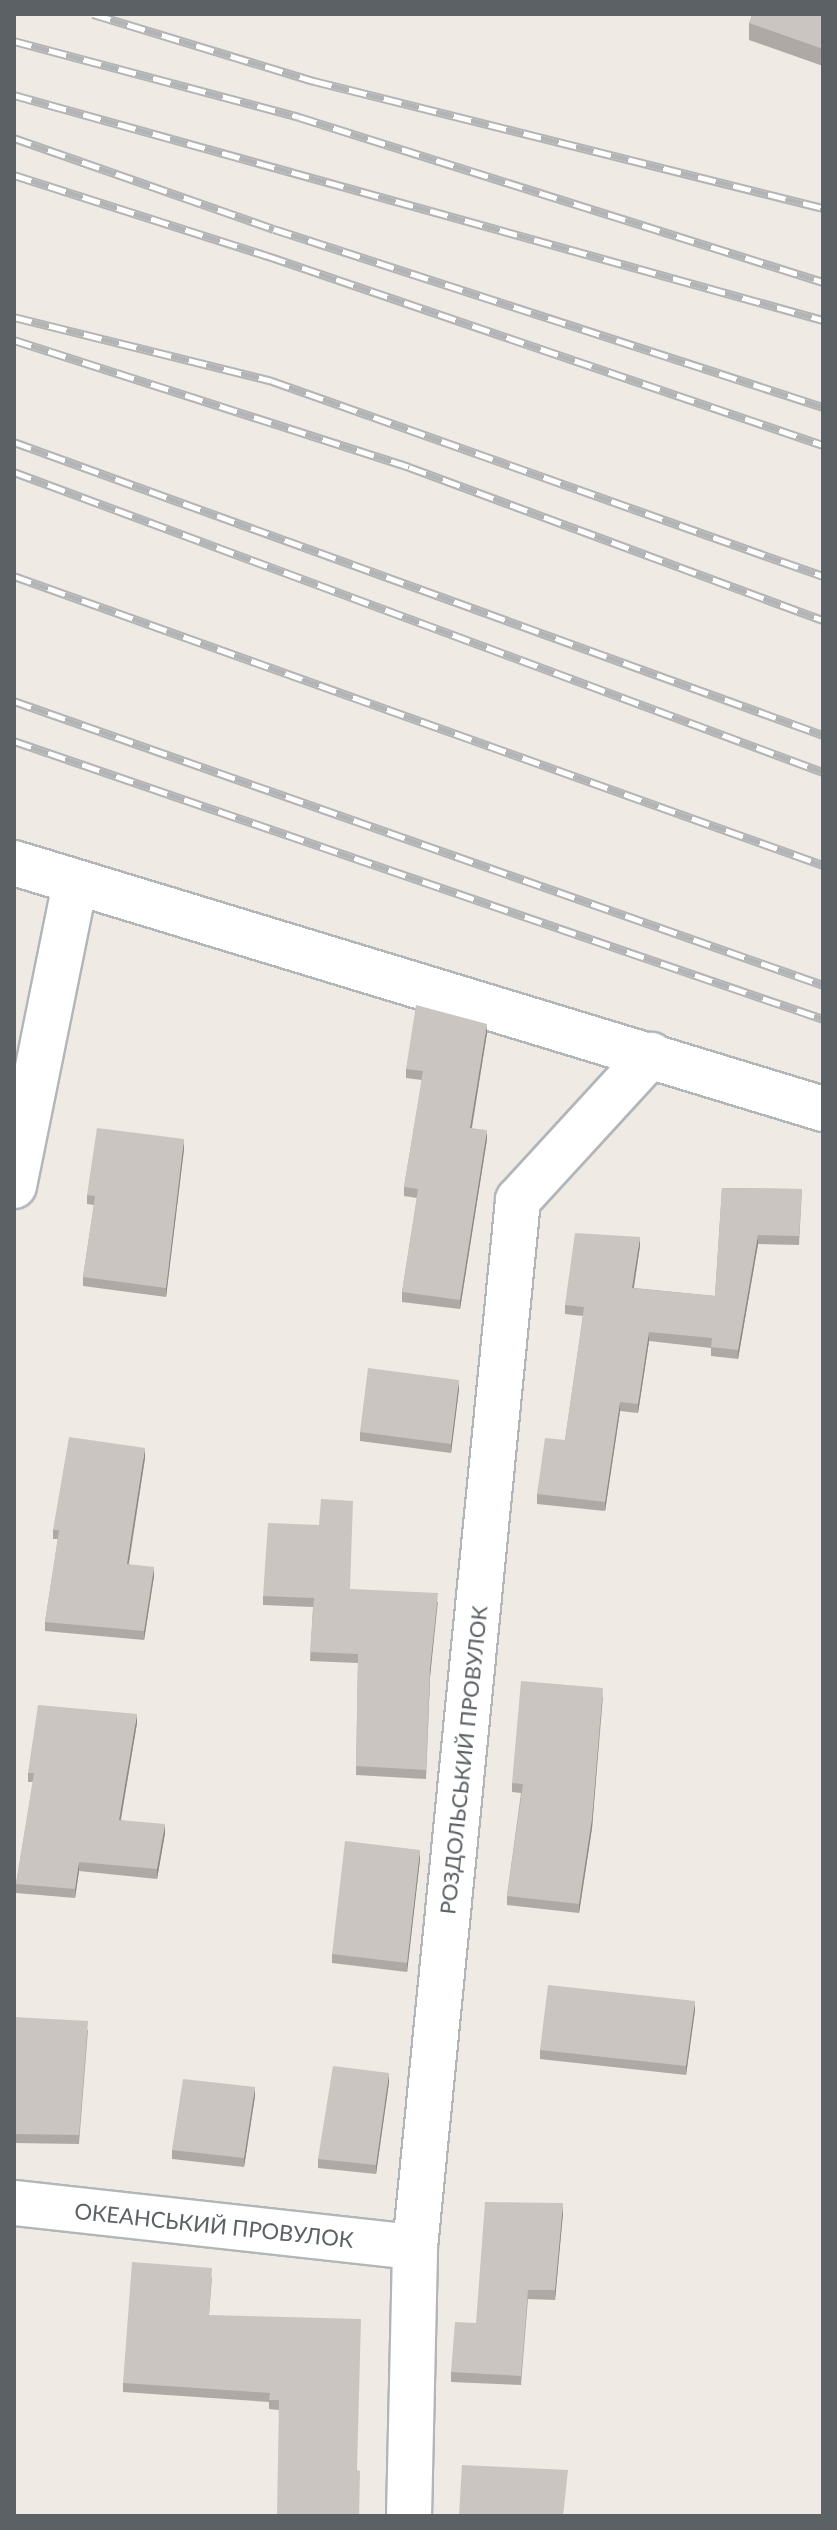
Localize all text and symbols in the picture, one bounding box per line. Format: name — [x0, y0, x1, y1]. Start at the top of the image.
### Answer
street label: РОЗДОЛЬСЬКИЙ ПРОВУЛОК — [434, 1604, 492, 1916]
street label: ОКЕАНСЬКИЙ ПРОВУЛОК — [73, 2197, 355, 2253]

